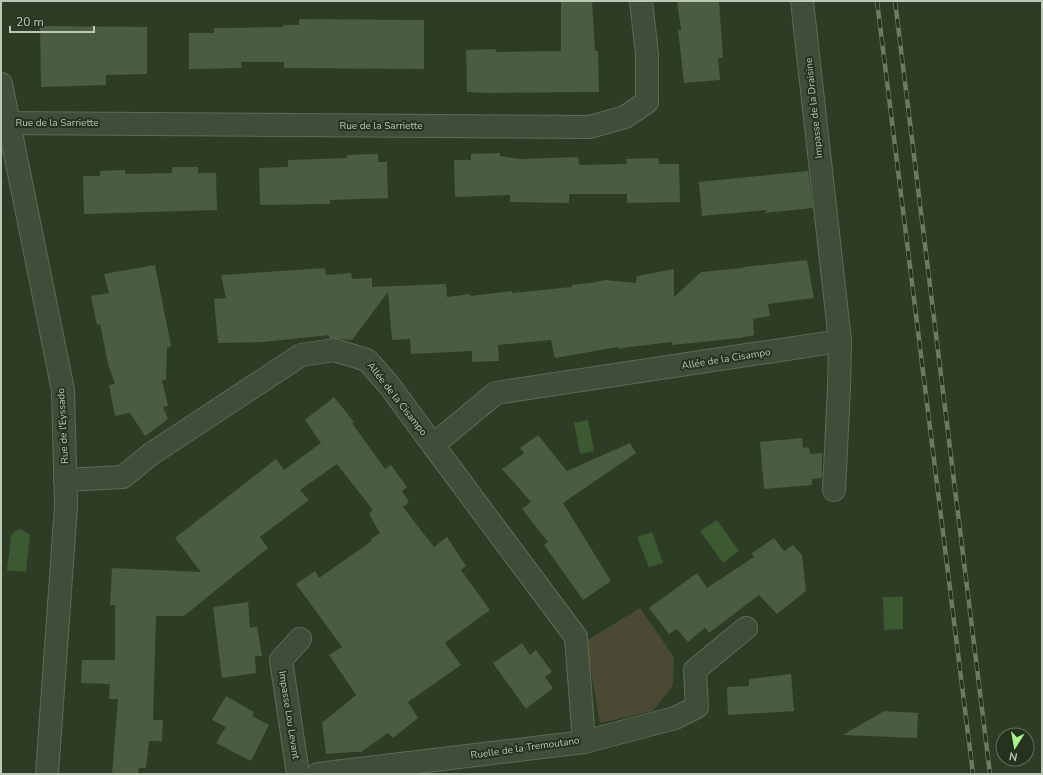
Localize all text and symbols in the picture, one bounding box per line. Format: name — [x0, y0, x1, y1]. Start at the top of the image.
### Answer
scale bar — [10, 8, 94, 34]
text: 20 m — [16, 14, 44, 30]
street label: Impasse de la Draisine — [802, 57, 826, 159]
street label: Rue de la Sarriette — [15, 116, 99, 130]
street label: Rue de la Sarriette — [339, 119, 423, 133]
street label: Allée de la Cisampo — [680, 345, 772, 373]
street label: Allée de la Cisampo — [364, 359, 431, 439]
street label: Rue de l'Eyssado — [54, 387, 72, 464]
street label: Impasse Lou Levant — [275, 670, 303, 761]
north arrow — [995, 727, 1035, 767]
street label: Ruelle de la Tremoutano — [470, 733, 581, 763]
text: N — [1008, 748, 1019, 764]

